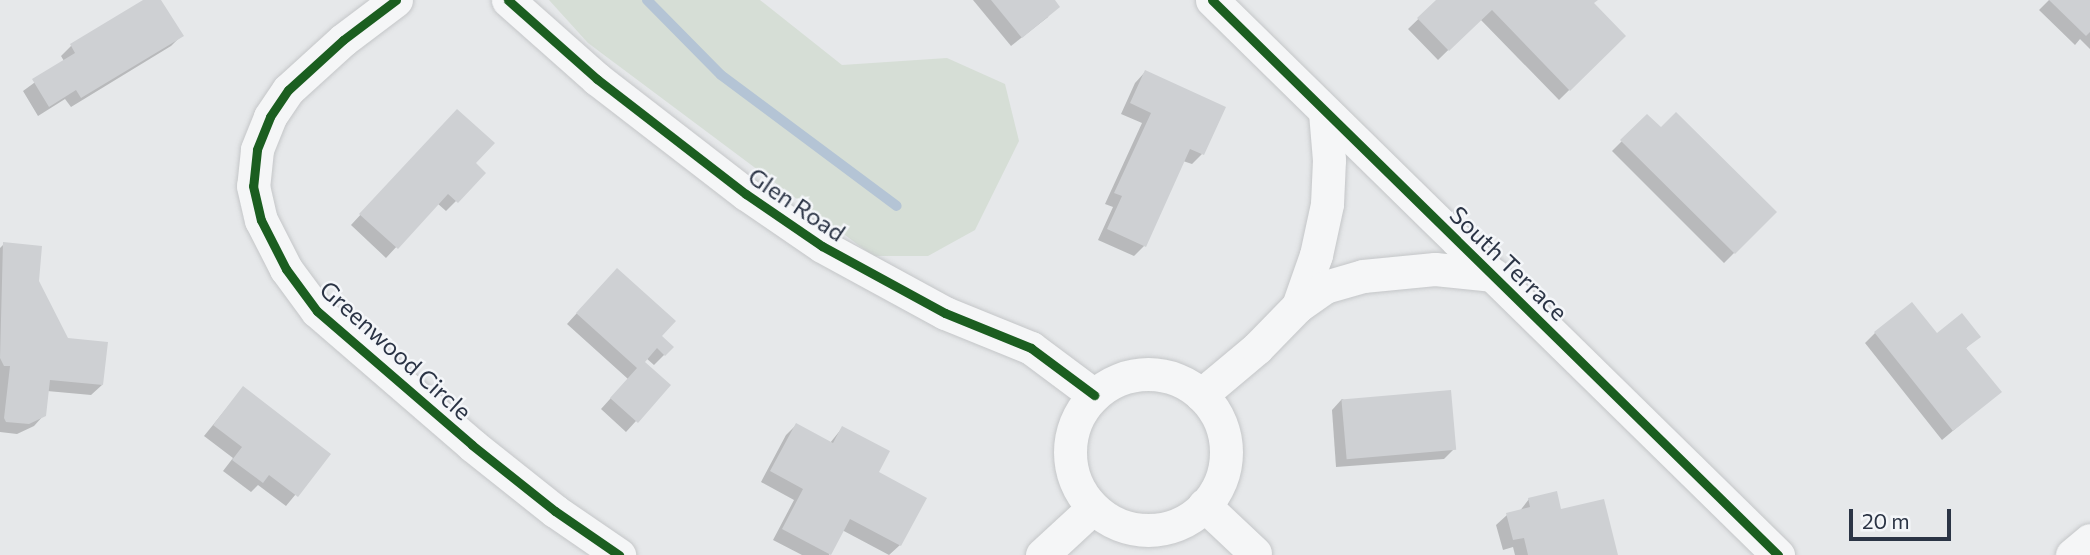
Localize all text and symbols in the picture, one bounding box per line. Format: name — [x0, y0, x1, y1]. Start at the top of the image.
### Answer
street label: Glen Road — [743, 161, 851, 247]
street label: South Terrace — [1444, 200, 1574, 326]
street label: Greenwood Circle — [314, 274, 478, 426]
scale bar — [1852, 496, 1954, 540]
text: 20 m — [1862, 508, 1910, 533]

